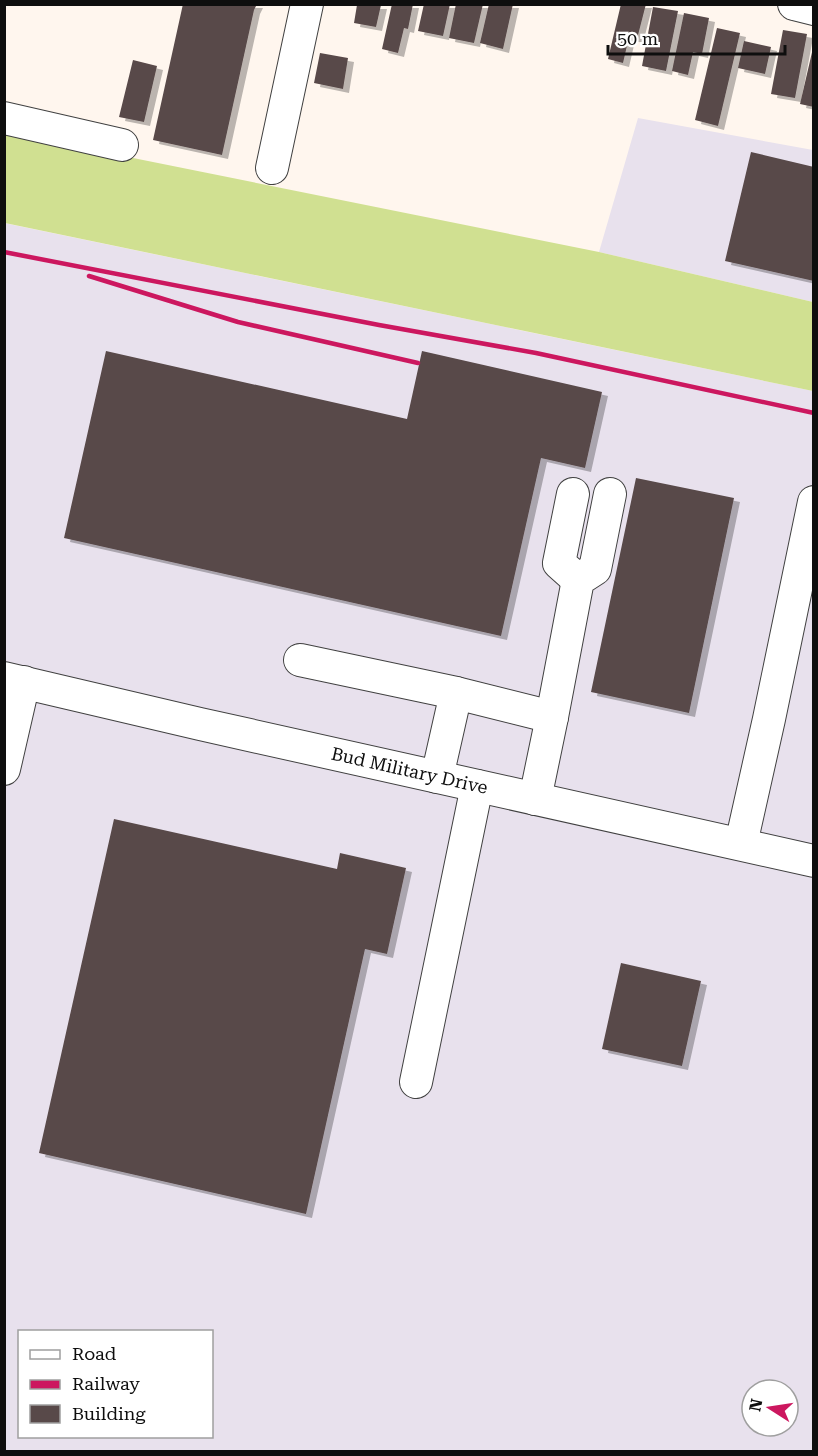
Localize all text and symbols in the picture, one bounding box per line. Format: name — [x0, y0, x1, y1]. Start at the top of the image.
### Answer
scale bar — [608, 18, 785, 56]
text: 50 m — [617, 28, 658, 49]
street label: Bud Military Drive — [329, 743, 490, 798]
legend — [18, 1330, 213, 1438]
text: Road — [72, 1343, 117, 1364]
text: Railway — [72, 1373, 140, 1394]
north arrow — [740, 1378, 800, 1438]
text: N — [745, 1397, 766, 1413]
text: Building — [72, 1403, 146, 1424]

